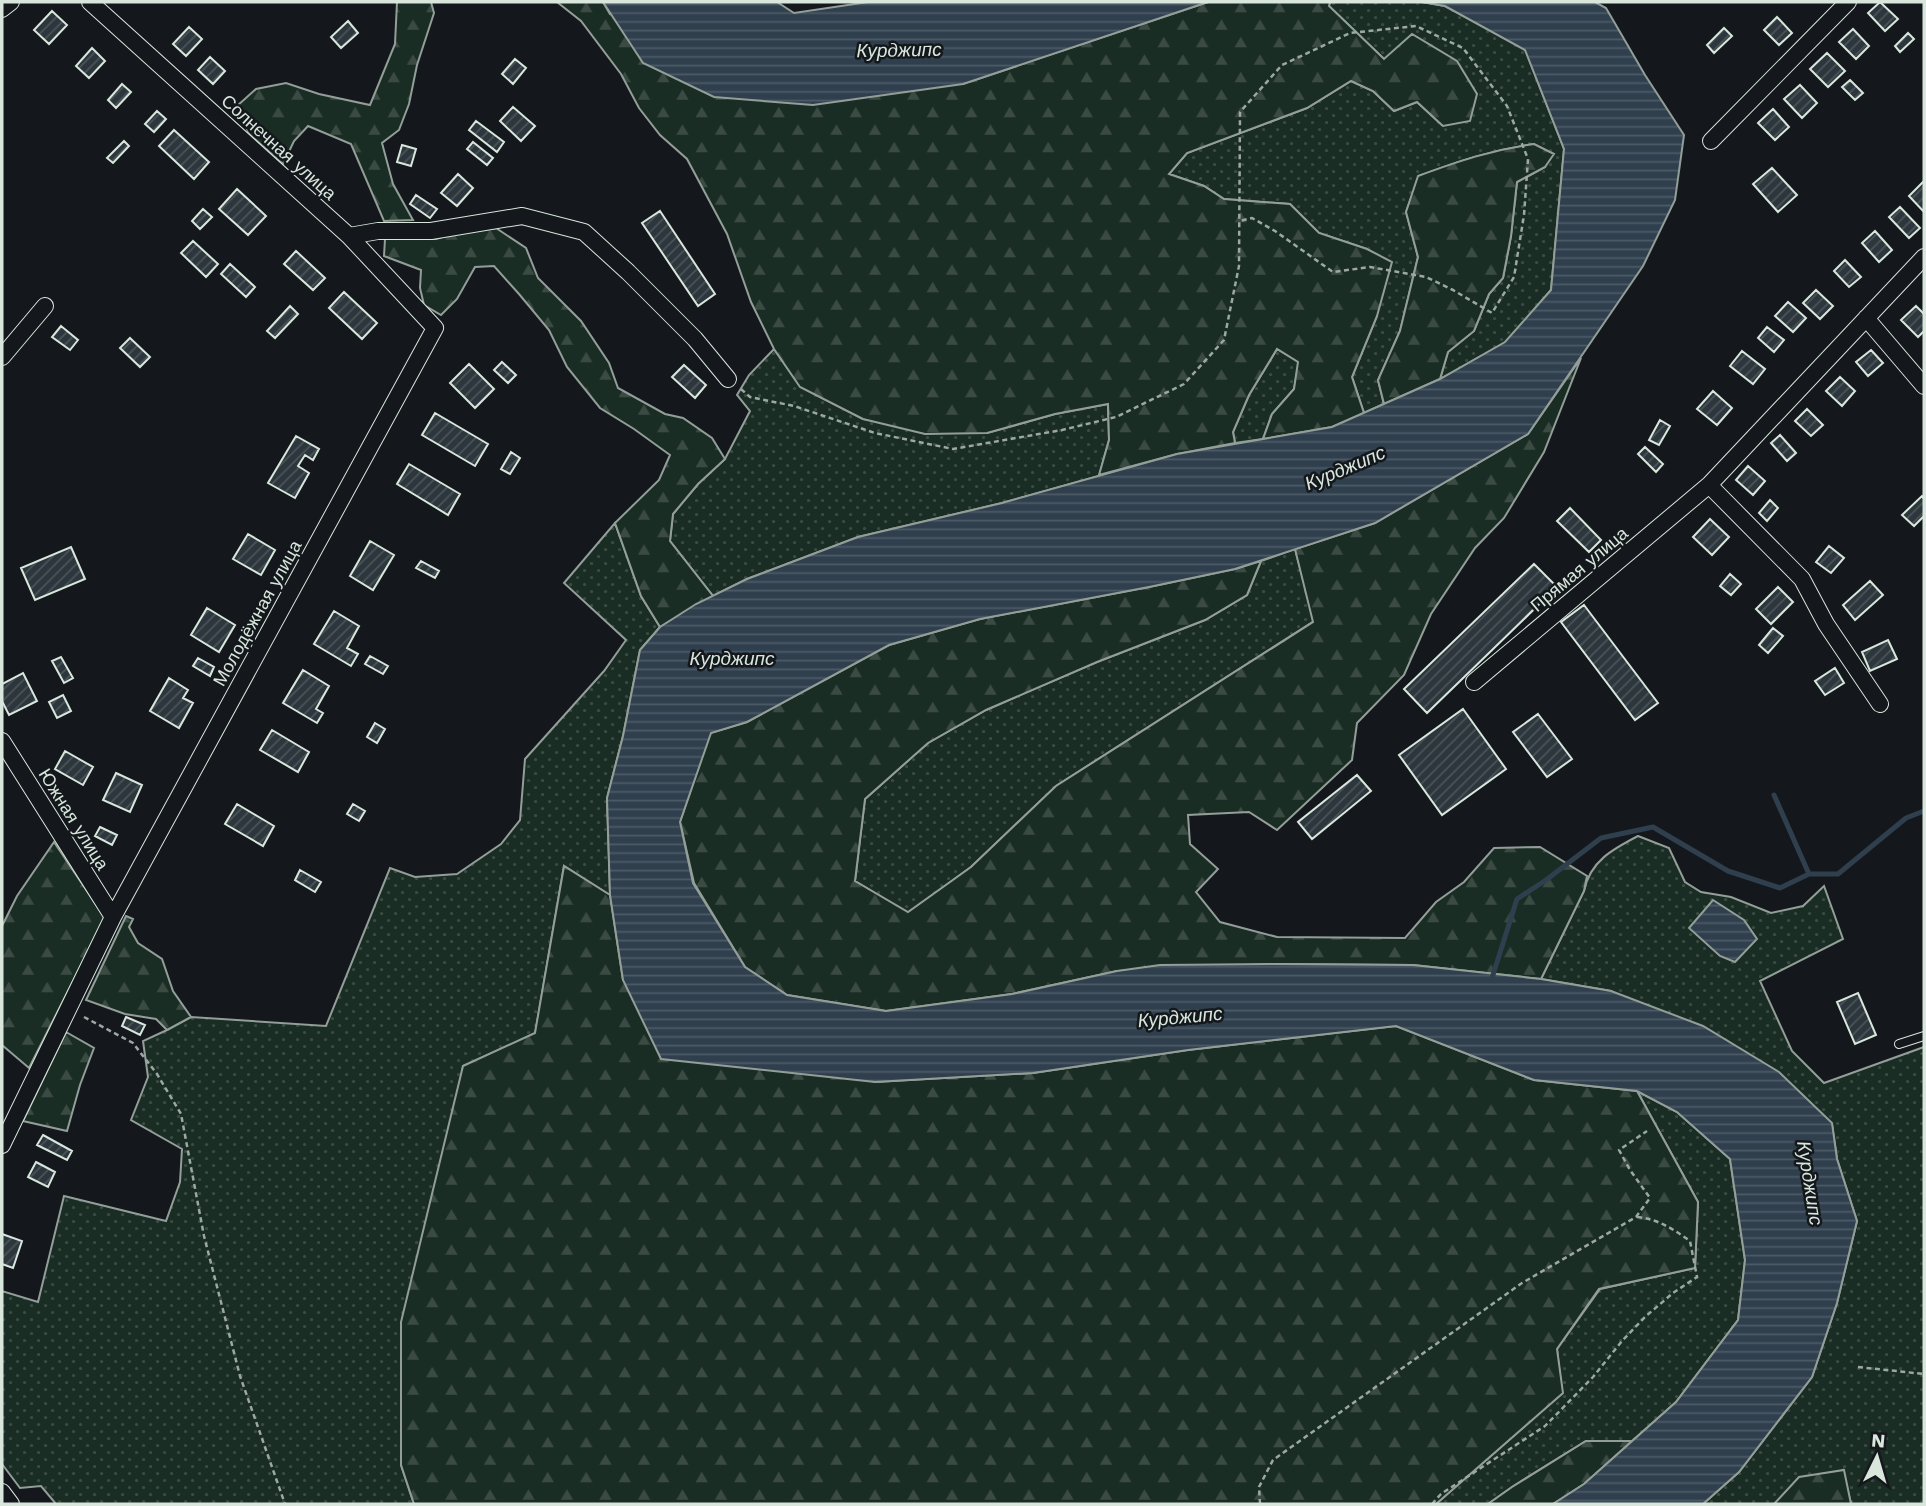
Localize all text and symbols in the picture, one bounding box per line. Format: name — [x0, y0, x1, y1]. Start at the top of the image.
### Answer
water label: Курджипс — [856, 38, 942, 62]
street label: Солнечная улица — [217, 90, 341, 205]
water label: Курджипс — [1301, 441, 1389, 495]
street label: Прямая улица — [1526, 522, 1633, 616]
street label: Молодёжная улица — [208, 536, 306, 689]
water label: Курджипс — [689, 647, 775, 670]
street label: Южная улица — [34, 764, 114, 874]
water label: Курджипс — [1137, 1002, 1224, 1032]
water label: Курджипс — [1792, 1139, 1828, 1227]
north arrow — [1842, 1422, 1912, 1492]
text: N — [1870, 1428, 1886, 1453]

